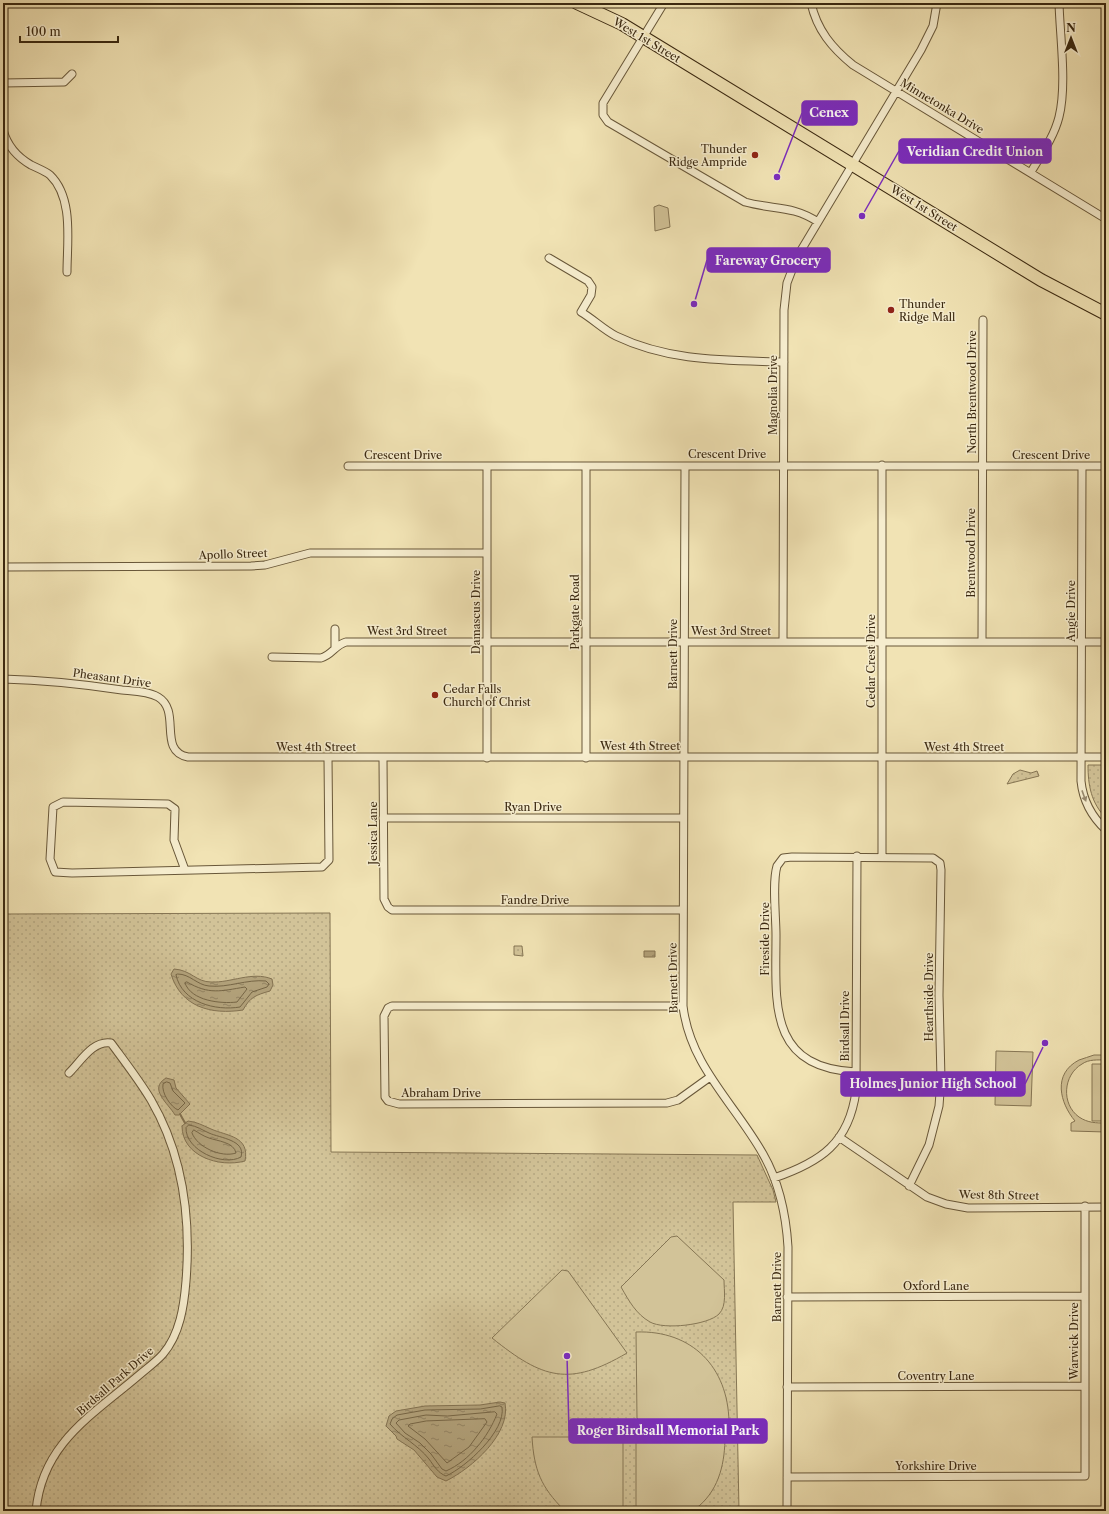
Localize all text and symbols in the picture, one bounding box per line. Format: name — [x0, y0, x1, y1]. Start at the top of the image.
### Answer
street label: West 1st Street — [610, 14, 683, 66]
scale bar — [20, 18, 118, 44]
north arrow — [1051, 18, 1091, 58]
text: N — [1066, 21, 1076, 35]
text: 100 m — [26, 24, 61, 39]
street label: Minnetonka Drive — [898, 75, 986, 137]
callout: Cenex — [802, 101, 857, 125]
text: Cenex — [809, 105, 849, 120]
callout: Veridian Credit Union — [899, 139, 1051, 163]
place label: Thunder Ridge Ampride — [668, 142, 747, 169]
text: Veridian Credit Union — [906, 144, 1044, 159]
marker: Thunder Ridge Ampride — [750, 150, 760, 160]
street label: West 1st Street — [887, 181, 960, 234]
callout: Fareway Grocery — [707, 248, 830, 272]
text: Fareway Grocery — [715, 253, 822, 268]
place label: Thunder Ridge Mall — [899, 297, 956, 324]
marker: Thunder Ridge Mall — [886, 305, 896, 315]
street label: North Brentwood Drive — [965, 330, 979, 454]
street label: Magnolia Drive — [766, 355, 780, 435]
street label: Crescent Drive — [688, 447, 766, 461]
street label: Crescent Drive — [364, 448, 442, 462]
street label: Crescent Drive — [1012, 448, 1090, 462]
street label: Brentwood Drive — [964, 508, 978, 598]
street label: Apollo Street — [197, 546, 268, 562]
street label: Damascus Drive — [469, 570, 483, 654]
street label: Parkgate Road — [568, 574, 582, 650]
street label: Angie Drive — [1064, 580, 1078, 643]
street label: Cedar Crest Drive — [864, 614, 878, 708]
street label: Barnett Drive — [666, 619, 680, 689]
street label: West 3rd Street — [366, 624, 447, 638]
street label: West 3rd Street — [690, 624, 771, 638]
street label: Pheasant Drive — [72, 666, 152, 690]
place label: Cedar Falls Church of Christ — [443, 682, 531, 709]
marker: Cedar Falls Church of Christ — [430, 690, 440, 700]
street label: West 4th Street — [599, 739, 680, 753]
street label: West 4th Street — [275, 740, 356, 754]
street label: West 4th Street — [923, 740, 1004, 754]
one-way arrow — [1081, 790, 1087, 802]
street label: Ryan Drive — [504, 800, 562, 814]
street label: Jessica Lane — [366, 801, 380, 867]
street label: Fandre Drive — [501, 893, 569, 907]
street label: Fireside Drive — [758, 902, 772, 976]
street label: Barnett Drive — [665, 943, 681, 1013]
street label: Hearthside Drive — [922, 952, 936, 1042]
street label: Birdsall Drive — [838, 991, 852, 1061]
callout: Holmes Junior High School — [841, 1072, 1025, 1096]
text: Holmes Junior High School — [849, 1076, 1017, 1091]
street label: Abraham Drive — [400, 1086, 481, 1100]
street label: West 8th Street — [958, 1187, 1039, 1203]
street label: Barnett Drive — [770, 1252, 784, 1322]
street label: Oxford Lane — [903, 1279, 969, 1293]
street label: Warwick Drive — [1067, 1302, 1081, 1381]
street label: Birdsall Park Drive — [74, 1344, 156, 1418]
street label: Coventry Lane — [898, 1369, 974, 1383]
callout: Roger Birdsall Memorial Park — [569, 1419, 767, 1443]
text: Roger Birdsall Memorial Park — [577, 1423, 760, 1438]
street label: Yorkshire Drive — [894, 1459, 977, 1473]

